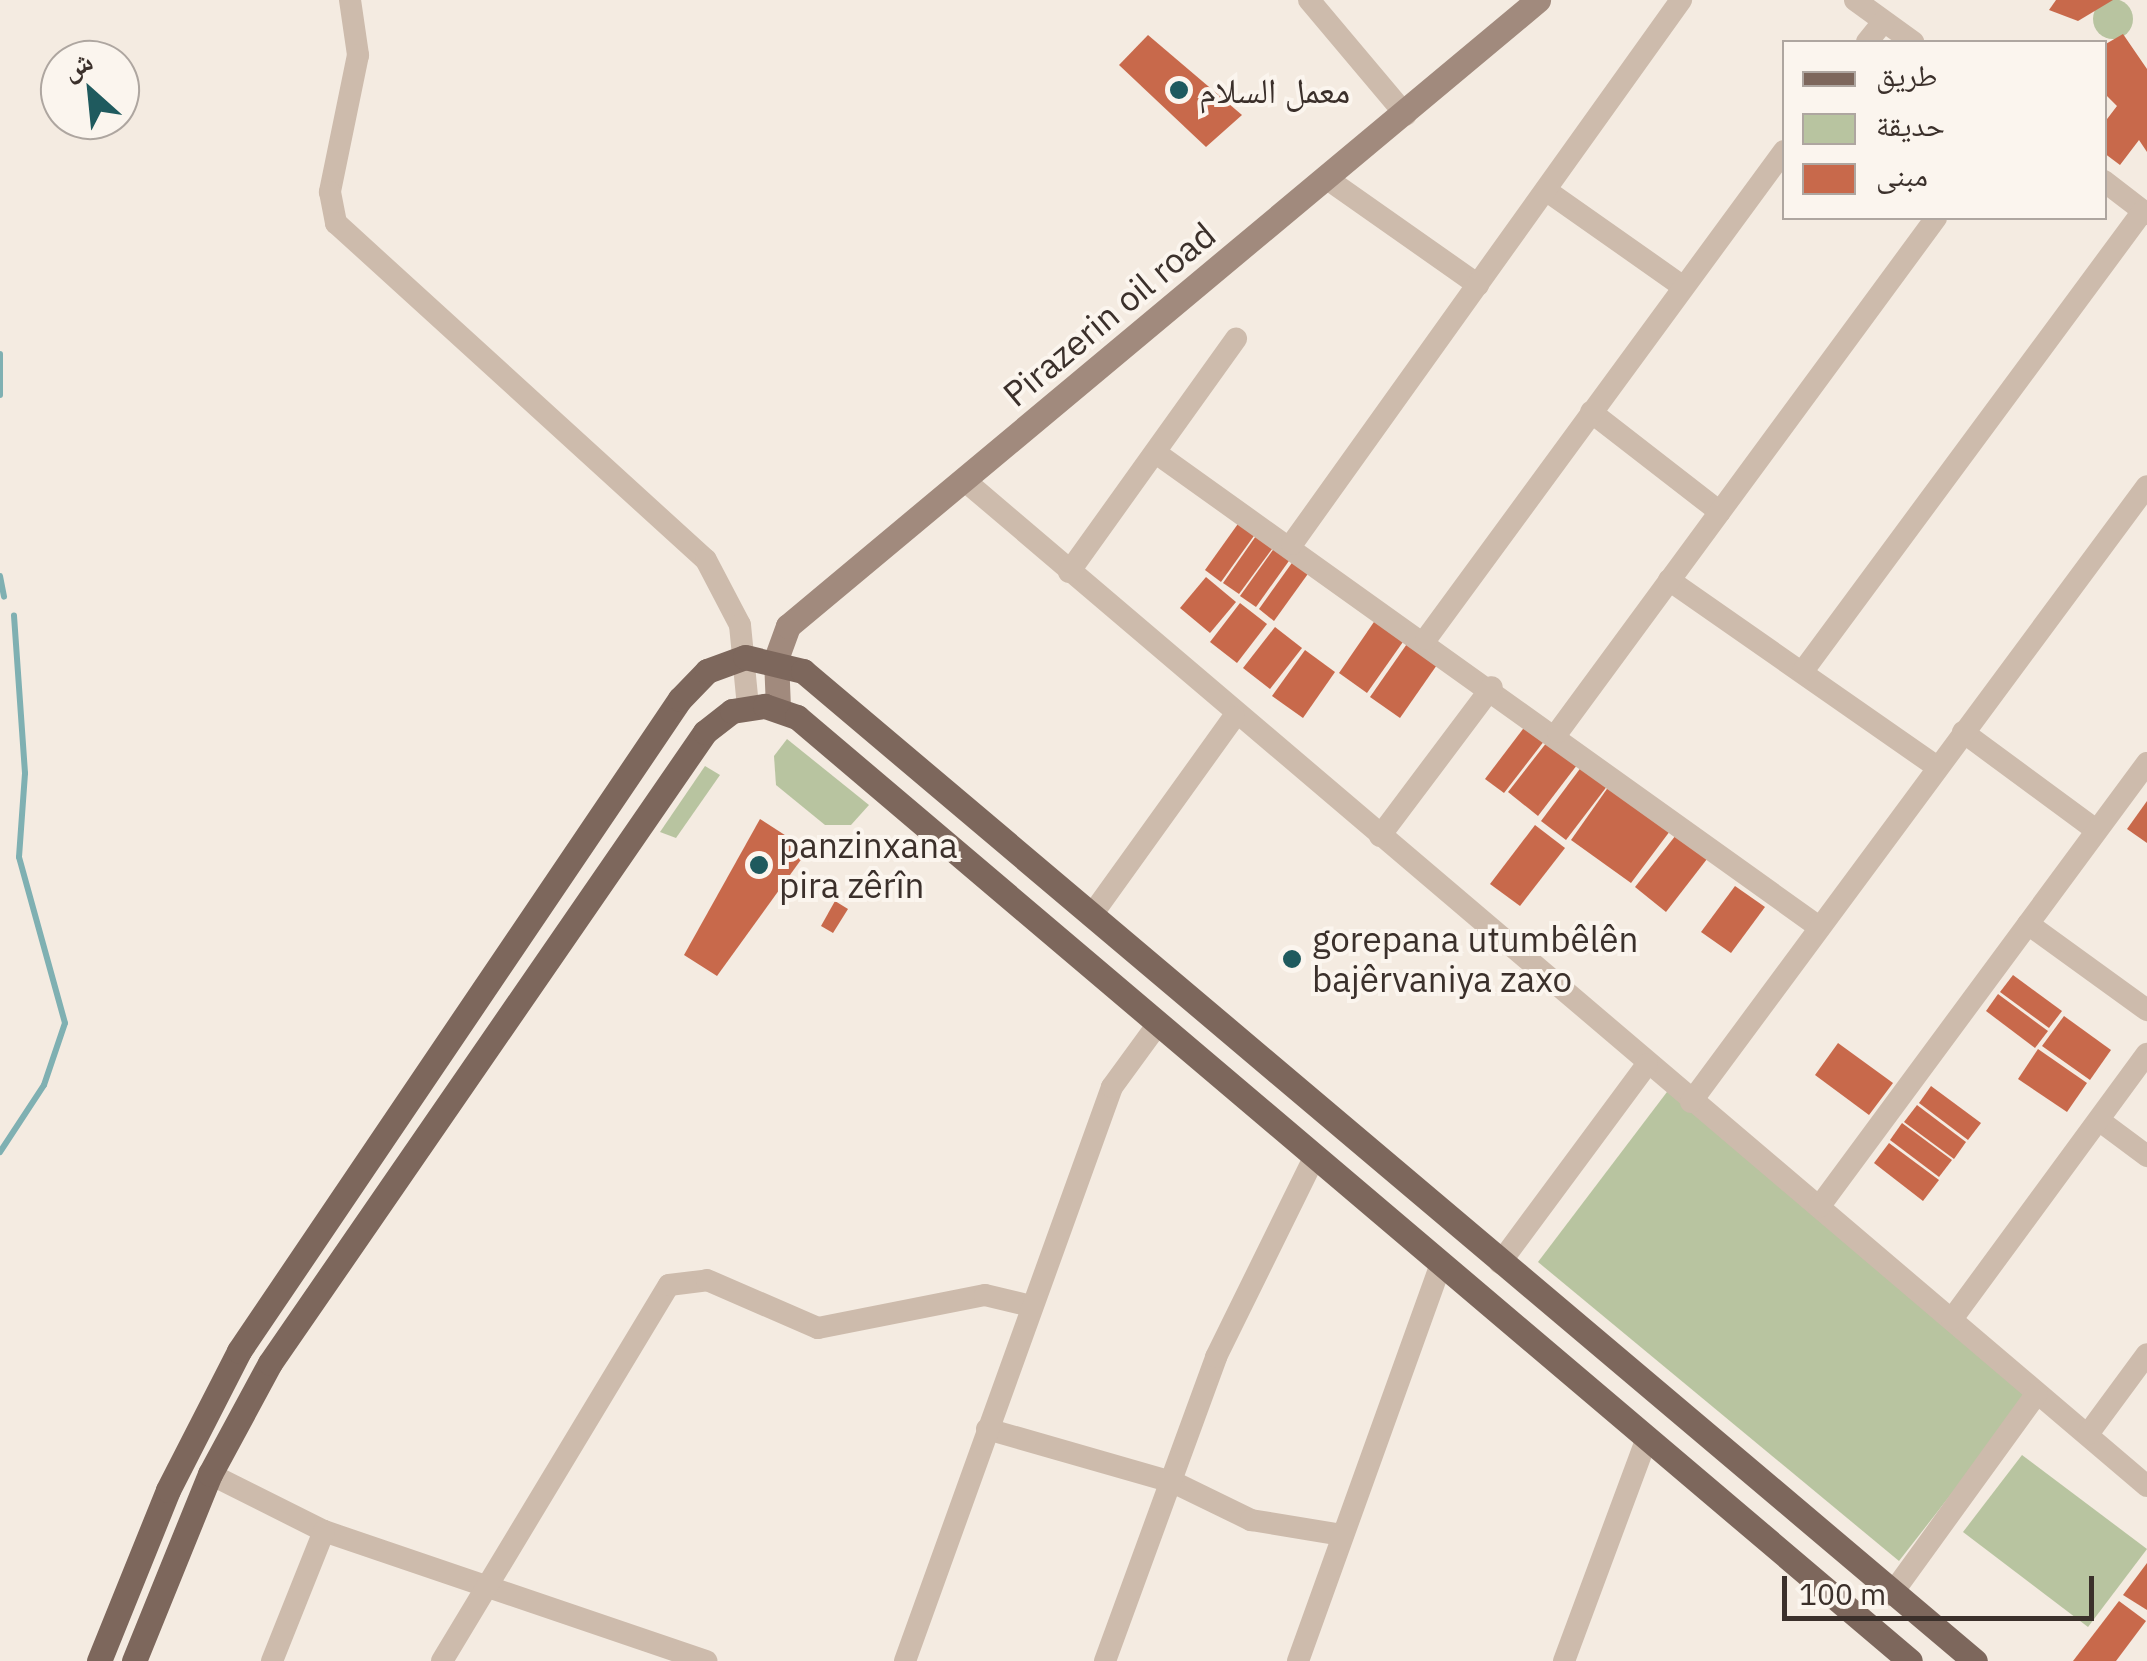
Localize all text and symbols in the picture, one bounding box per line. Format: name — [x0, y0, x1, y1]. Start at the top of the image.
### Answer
north arrow — [40, 40, 140, 140]
legend — [1782, 40, 2107, 220]
text: ش — [55, 41, 99, 88]
text: طريق — [1876, 55, 1937, 94]
place label: معمل السلام — [1199, 69, 1350, 111]
marker: معمل السلام — [1168, 79, 1190, 101]
text: حديقة — [1876, 105, 1945, 144]
text: مبنى — [1876, 155, 1928, 194]
street label: Pirazerin oil road — [995, 213, 1223, 415]
place label: panzinxana pira zêrîn — [779, 824, 958, 906]
marker: panzinxana pira zêrîn — [748, 854, 770, 876]
place label: gorepana utumbêlên bajêrvaniya zaxo — [1312, 918, 1638, 1000]
marker: gorepana utumbêlên bajêrvaniya zaxo — [1281, 948, 1303, 970]
scale bar — [1787, 1556, 2100, 1618]
text: 100 m — [1799, 1574, 1886, 1613]

